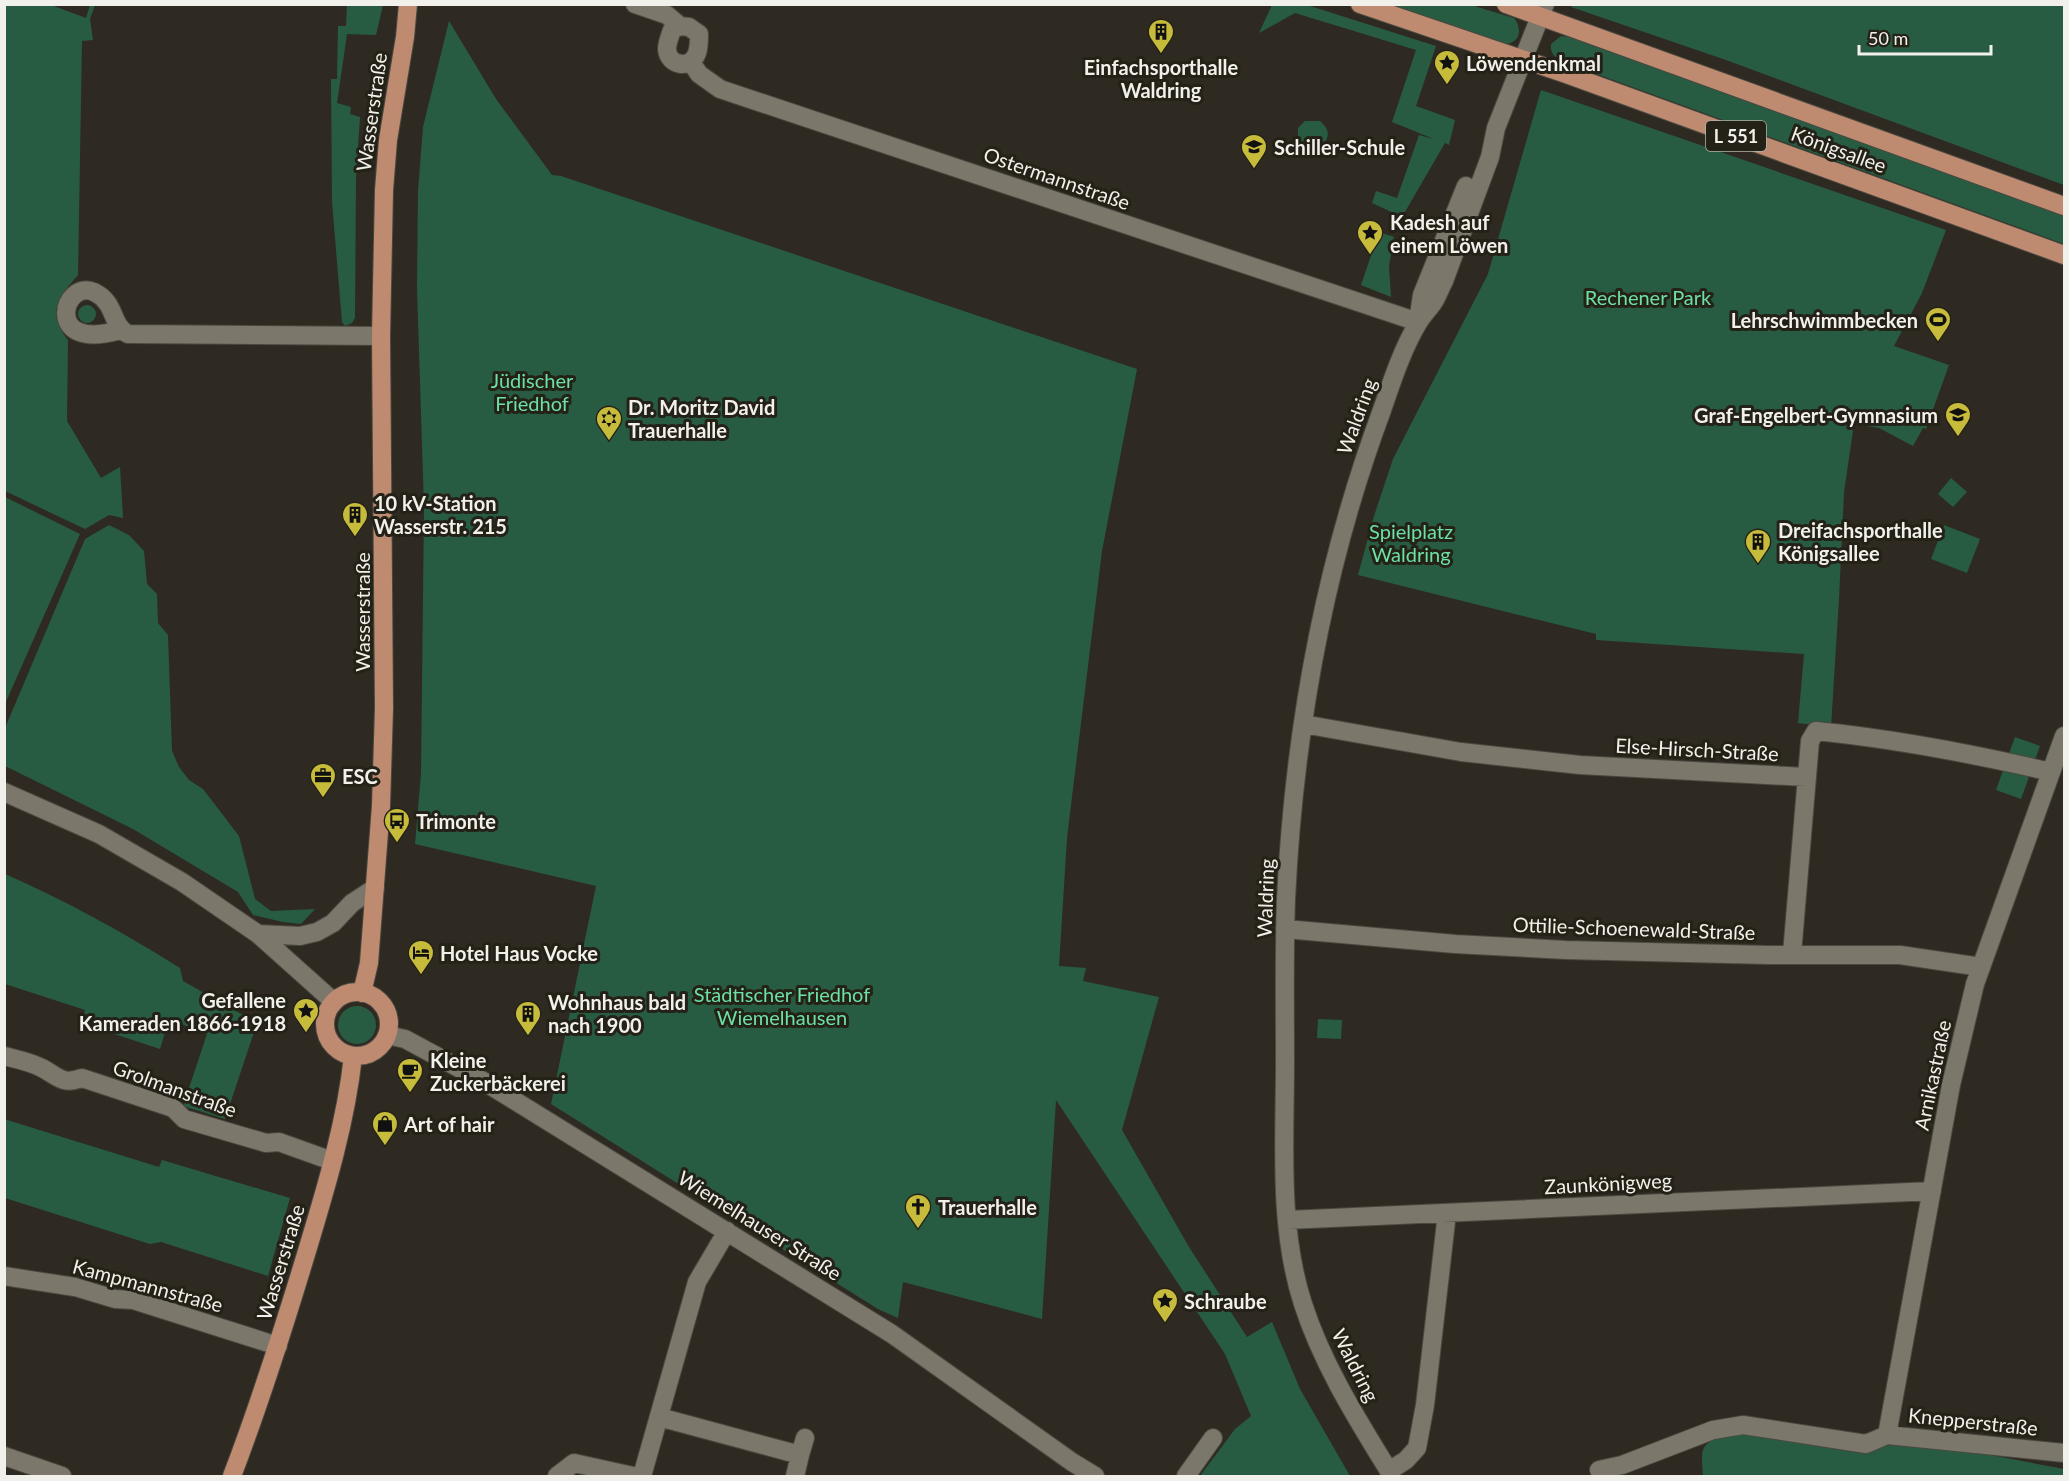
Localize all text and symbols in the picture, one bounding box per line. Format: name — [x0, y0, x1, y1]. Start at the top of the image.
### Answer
building icon: Einfachsporthalle Waldring — [1146, 17, 1176, 55]
scale bar — [1859, 18, 1991, 56]
text: 50 m — [1868, 27, 1908, 49]
place icon: Löwendenkmal — [1432, 48, 1462, 86]
street label: Wasserstraße — [351, 51, 391, 173]
place label: Löwendenkmal — [1466, 51, 1601, 75]
place label: Einfachsporthalle Waldring — [1084, 55, 1239, 102]
road number: L 551 — [1706, 121, 1766, 151]
street label: Königsallee — [1788, 121, 1890, 177]
school or university icon: Schiller-Schule — [1239, 132, 1269, 170]
place label: Schiller-Schule — [1274, 135, 1405, 159]
street label: Ostermannstraße — [981, 142, 1133, 214]
place label: Kadesh auf einem Löwen — [1390, 210, 1508, 257]
place icon: Kadesh auf einem Löwen — [1355, 218, 1385, 256]
park label: Rechener Park — [1585, 285, 1712, 309]
sports icon: Lehrschwimmbecken — [1923, 305, 1953, 343]
place label: Lehrschwimmbecken — [1731, 308, 1918, 332]
park label: Jüdischer Friedhof — [491, 368, 574, 415]
street label: Waldring — [1331, 375, 1381, 457]
place label: Dr. Moritz David Trauerhalle — [628, 395, 775, 442]
school or university icon: Graf-Engelbert-Gymnasium — [1943, 400, 1973, 438]
place label: Graf-Engelbert-Gymnasium — [1694, 403, 1938, 427]
synagogue icon: Dr. Moritz David Trauerhalle — [594, 404, 624, 442]
place label: 10 kV-Station Wasserstr. 215 — [374, 491, 507, 538]
building icon: 10 kV-Station Wasserstr. 215 — [340, 500, 370, 538]
place label: Dreifachsporthalle Königsallee — [1778, 518, 1943, 565]
park label: Spielplatz Waldring — [1369, 519, 1453, 566]
building icon: Dreifachsporthalle Königsallee — [1743, 527, 1773, 565]
street label: Wasserstraße — [350, 552, 374, 672]
street label: Else-Hirsch-Straße — [1615, 733, 1779, 765]
office icon: ESC — [308, 761, 338, 799]
place label: ESC — [342, 764, 378, 788]
bus stop icon: Trimonte — [382, 806, 412, 844]
place label: Trimonte — [416, 809, 496, 833]
street label: Waldring — [1252, 858, 1278, 938]
street label: Ottilie-Schoenewald-Straße — [1512, 912, 1756, 944]
hotel icon: Hotel Haus Vocke — [406, 938, 436, 976]
place label: Hotel Haus Vocke — [440, 941, 598, 965]
park label: Städtischer Friedhof Wiemelhausen — [694, 982, 870, 1029]
place label: Gefallene Kameraden 1866-1918 — [79, 988, 286, 1035]
place label: Wohnhaus bald nach 1900 — [548, 990, 686, 1037]
place icon: Gefallene Kameraden 1866-1918 — [291, 996, 321, 1034]
building icon: Wohnhaus bald nach 1900 — [513, 999, 543, 1037]
street label: Arnikastraße — [1909, 1018, 1955, 1132]
place label: Kleine Zuckerbäckerei — [430, 1048, 566, 1095]
street label: Grolmanstraße — [110, 1054, 240, 1122]
cafe icon: Kleine Zuckerbäckerei — [395, 1056, 425, 1094]
shop icon: Art of hair — [370, 1109, 400, 1147]
place label: Art of hair — [403, 1112, 495, 1136]
street label: Wiemelhauser Straße — [674, 1165, 846, 1285]
street label: Zaunkönigweg — [1543, 1168, 1673, 1198]
church icon: Trauerhalle — [903, 1192, 933, 1230]
place label: Trauerhalle — [938, 1195, 1037, 1219]
street label: Wasserstraße — [251, 1201, 309, 1323]
street label: Kampmannstraße — [70, 1253, 226, 1317]
place icon: Schraube — [1150, 1286, 1180, 1324]
place label: Schraube — [1184, 1289, 1267, 1313]
street label: Waldring — [1327, 1324, 1385, 1406]
street label: Knepperstraße — [1907, 1402, 2039, 1440]

